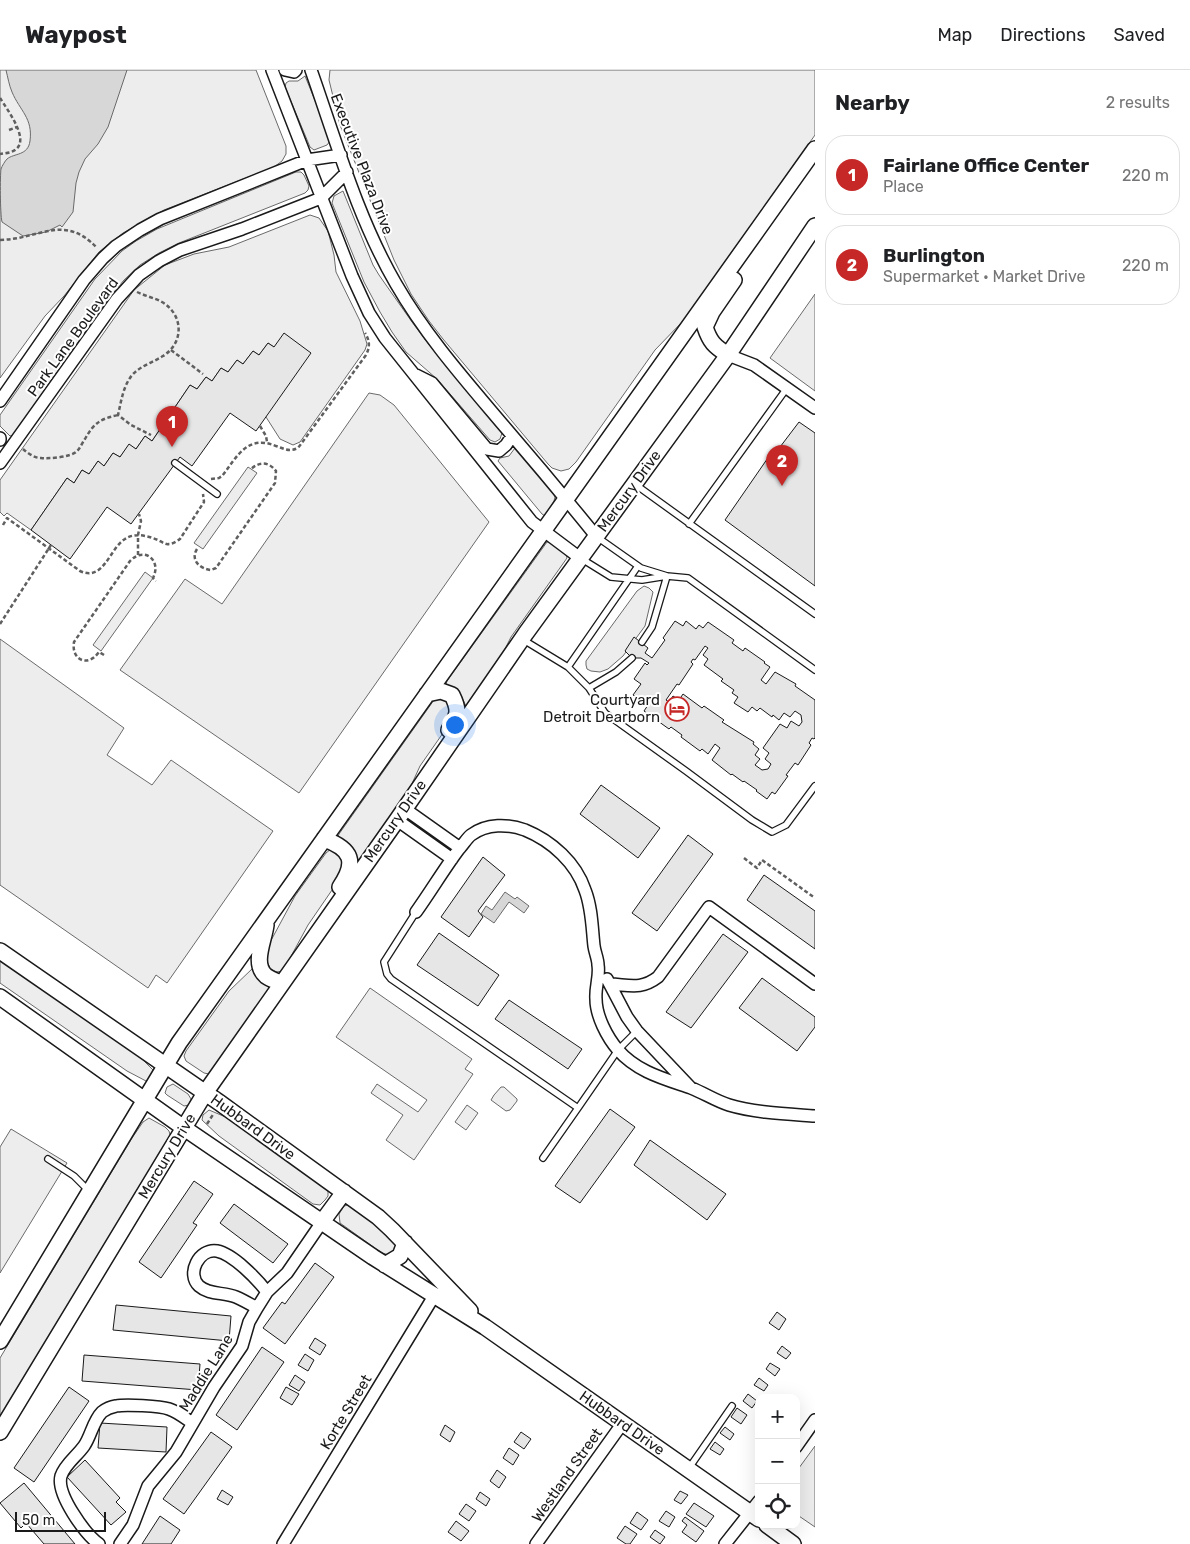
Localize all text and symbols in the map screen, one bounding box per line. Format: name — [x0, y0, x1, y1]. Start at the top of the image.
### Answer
text: Waypost — [25, 21, 127, 49]
text: Map — [937, 24, 972, 46]
text: Directions — [1000, 24, 1086, 46]
text: Saved — [1114, 24, 1165, 46]
text: Nearby — [835, 90, 910, 115]
street label: Executive Plaza Drive — [327, 91, 397, 237]
text: 2 results — [1106, 93, 1170, 112]
text: Fairlane Office Center — [883, 154, 1089, 177]
text: 1 — [848, 166, 856, 185]
text: 220 m — [1122, 166, 1169, 185]
text: Place — [883, 177, 924, 196]
text: Burlington — [883, 244, 985, 267]
text: 2 — [847, 256, 857, 275]
text: 220 m — [1122, 256, 1169, 275]
text: Supermarket · Market Drive — [883, 267, 1086, 286]
street label: Park Lane Boulevard — [24, 274, 122, 400]
pin: 1 — [156, 406, 188, 447]
pin: 2 — [766, 445, 798, 486]
street label: Mercury Drive — [593, 447, 665, 535]
place label: Courtyard Detroit Dearborn — [543, 691, 660, 726]
hotel icon: Courtyard Detroit Dearborn — [664, 696, 690, 722]
your location — [442, 712, 468, 738]
street label: Mercury Drive — [360, 776, 430, 866]
street label: Hubbard Drive — [207, 1090, 299, 1164]
street label: Mercury Drive — [134, 1110, 200, 1202]
street label: Maddie Lane — [175, 1331, 237, 1415]
street label: Korte Street — [317, 1371, 375, 1453]
street label: Hubbard Drive — [576, 1387, 668, 1459]
map controls — [755, 1394, 800, 1529]
button: + — [755, 1394, 800, 1439]
street label: Westland Street — [528, 1424, 606, 1525]
button: − — [755, 1439, 800, 1484]
button: locate — [755, 1484, 800, 1529]
scale bar — [15, 1509, 106, 1532]
text: 50 m — [22, 1512, 55, 1529]

